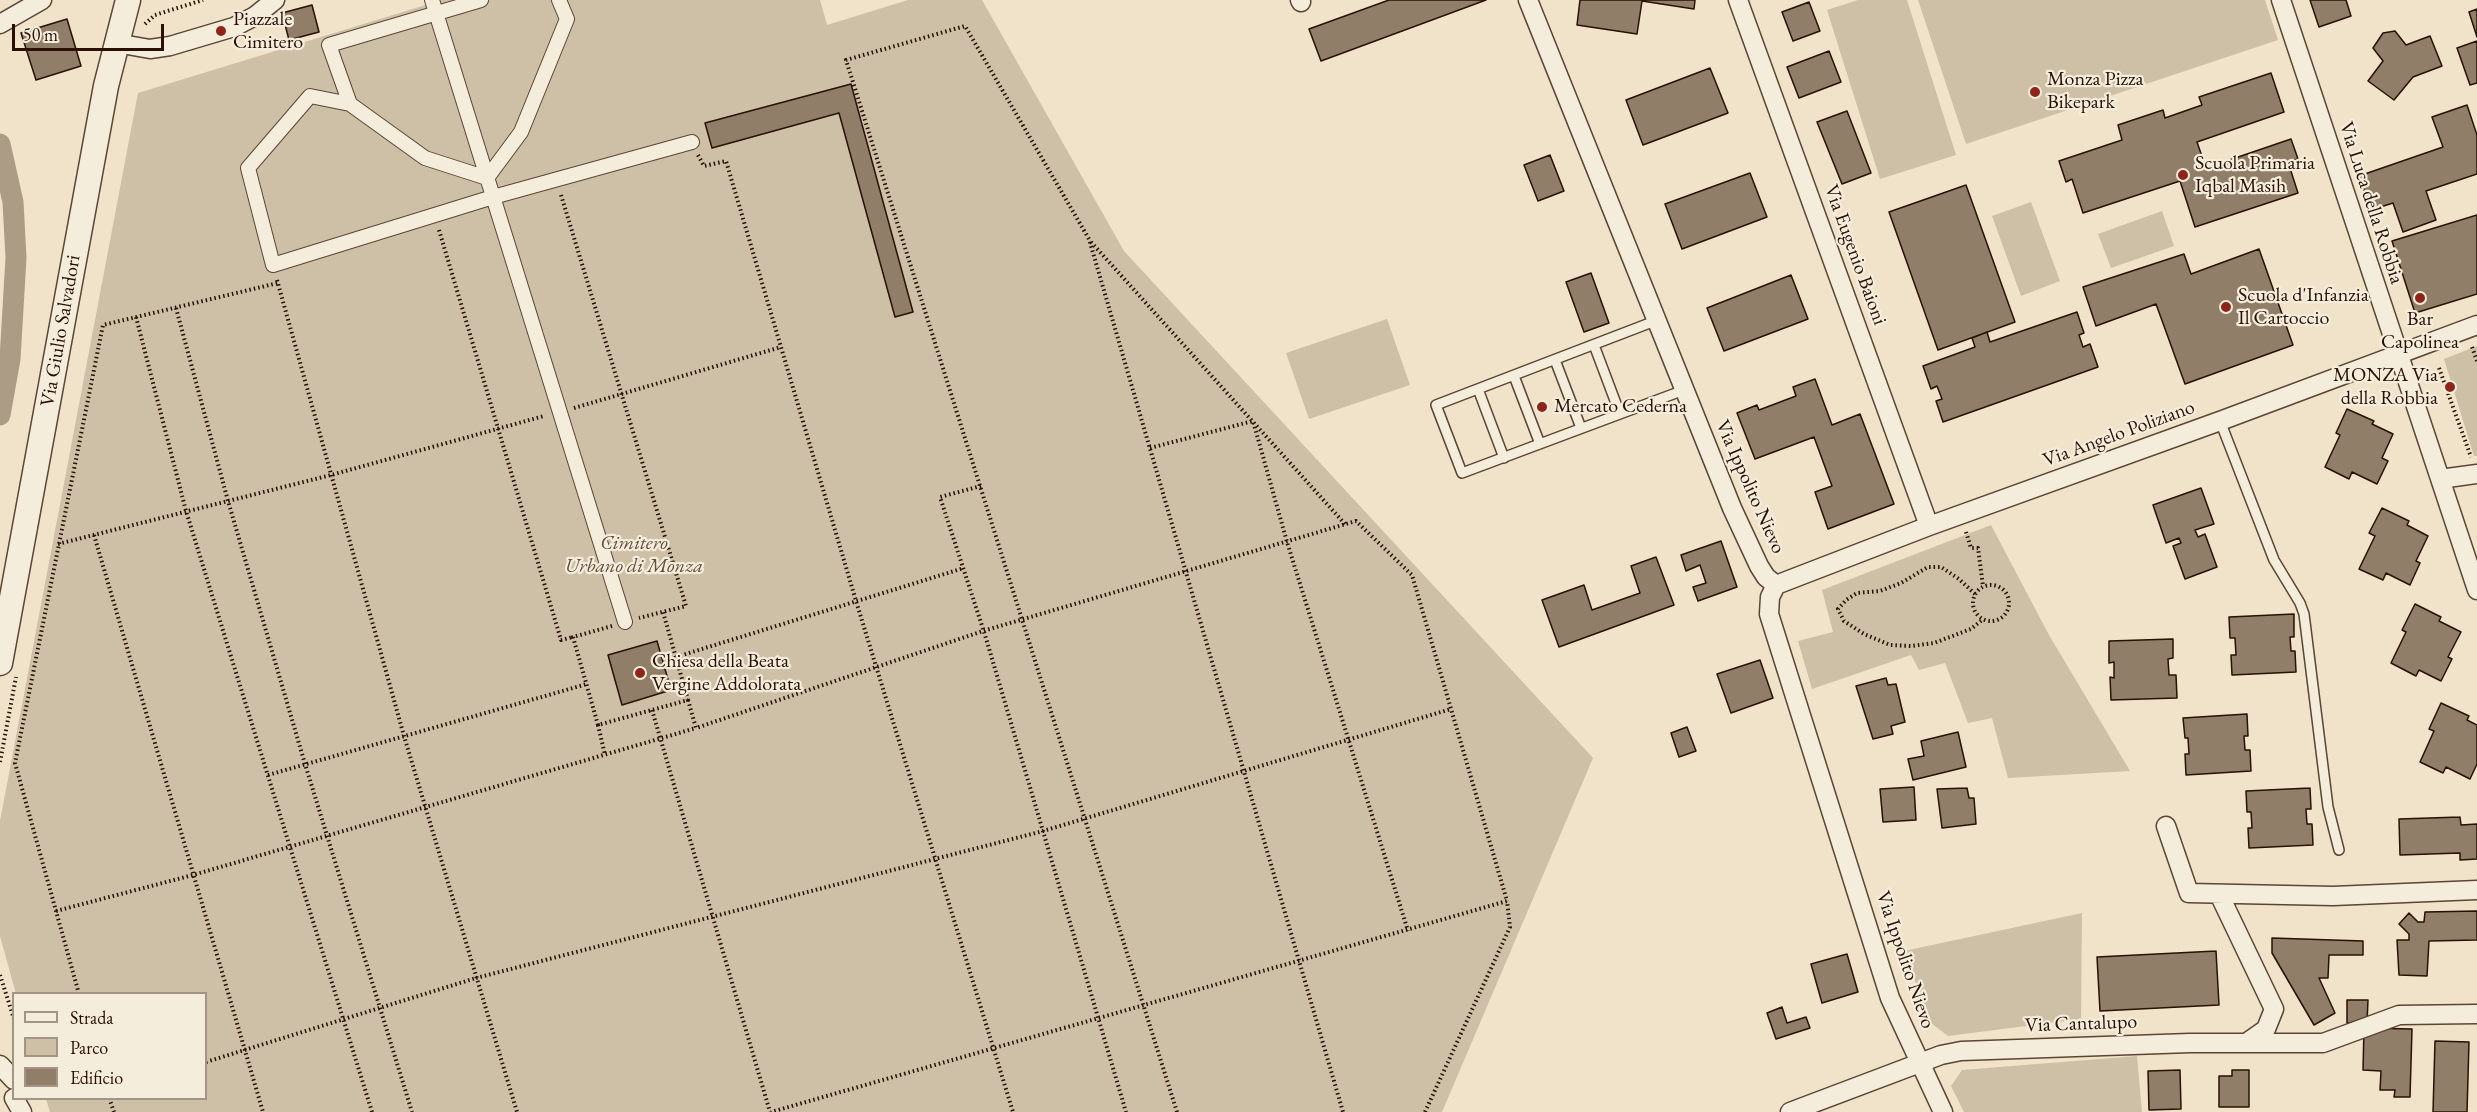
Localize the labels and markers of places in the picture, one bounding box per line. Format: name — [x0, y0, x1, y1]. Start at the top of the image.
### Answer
place label: Piazzale Cimitero — [233, 8, 303, 55]
marker: Piazzale Cimitero — [214, 24, 228, 38]
place label: Monza Pizza Bikepark — [2047, 68, 2144, 115]
marker: Monza Pizza Bikepark — [2028, 85, 2042, 99]
place label: Scuola Primaria Iqbal Masih — [2195, 152, 2315, 199]
marker: Scuola Primaria Iqbal Masih — [2176, 168, 2190, 182]
place label: Scuola d'Infanzia Il Cartoccio — [2238, 284, 2369, 331]
marker: Bar Capolinea — [2413, 291, 2427, 305]
marker: Scuola d'Infanzia Il Cartoccio — [2219, 300, 2233, 314]
place label: Bar Capolinea — [2381, 308, 2459, 355]
place label: MONZA Via della Robbia — [2333, 364, 2438, 411]
marker: MONZA Via della Robbia — [2443, 380, 2457, 394]
place label: Mercato Cederna — [1554, 395, 1687, 419]
marker: Mercato Cederna — [1535, 400, 1549, 414]
place label: Chiesa della Beata Vergine Addolorata — [652, 650, 801, 697]
marker: Chiesa della Beata Vergine Addolorata — [633, 666, 647, 680]

